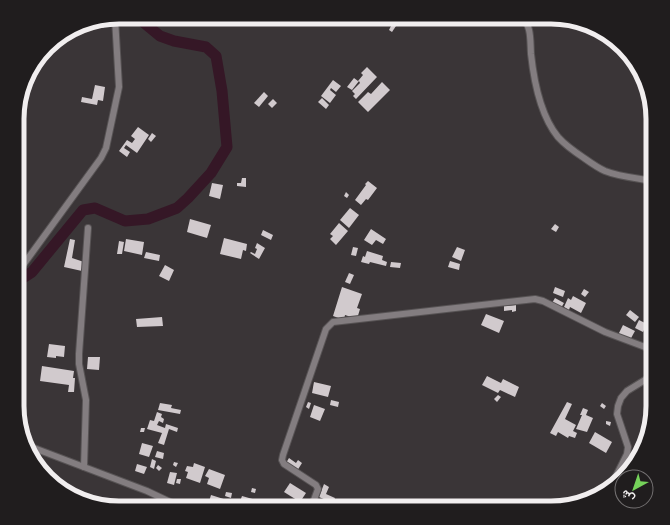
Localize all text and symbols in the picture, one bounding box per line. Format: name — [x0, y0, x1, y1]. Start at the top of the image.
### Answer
north arrow — [614, 469, 654, 509]
text: ش — [619, 487, 637, 506]

